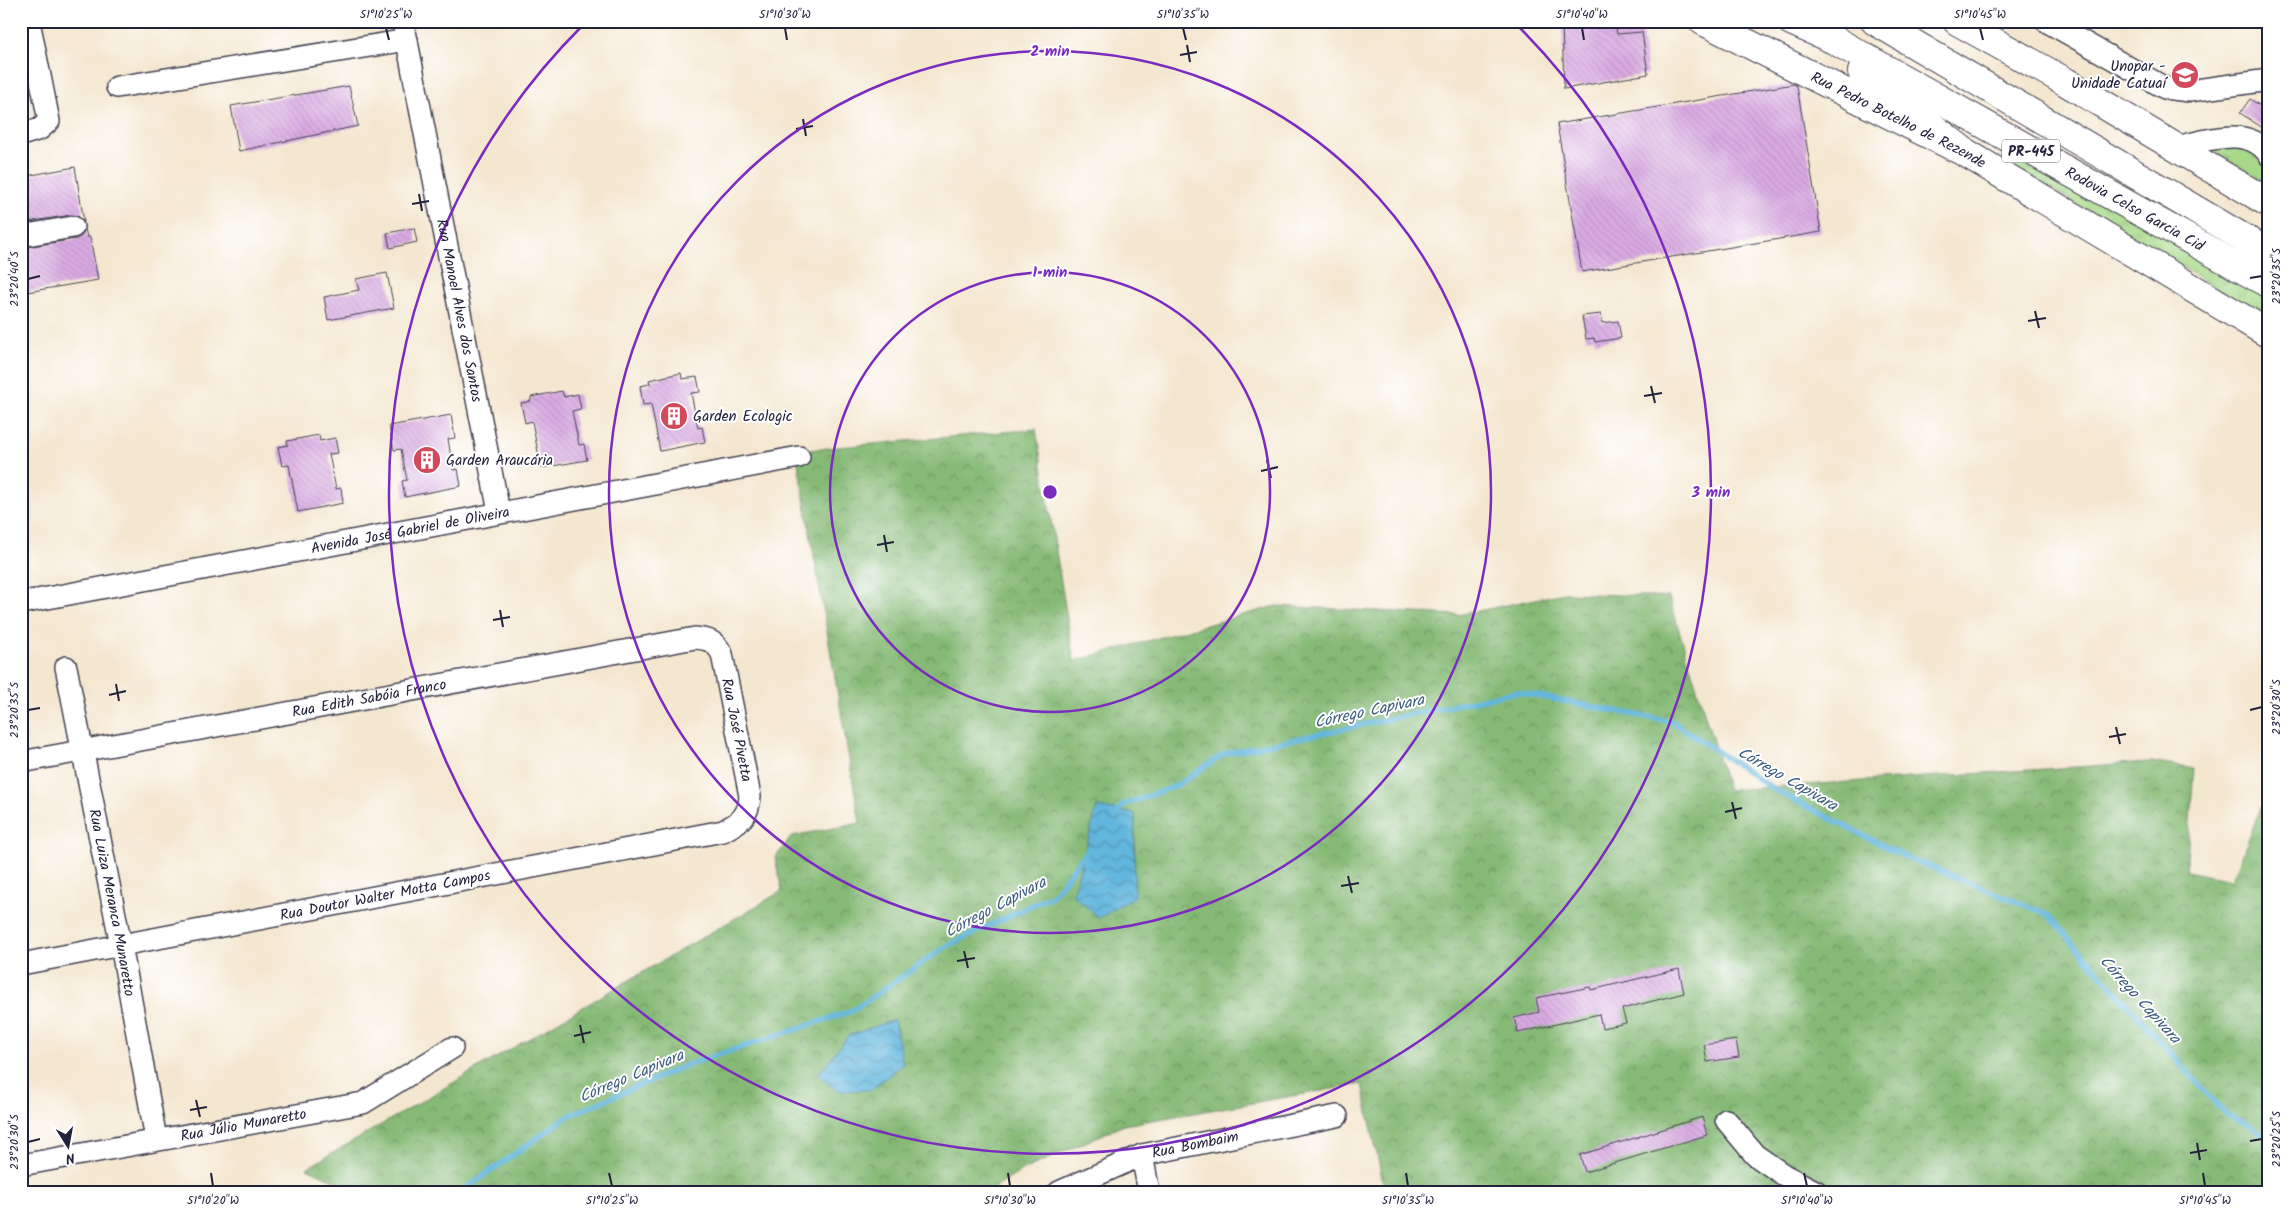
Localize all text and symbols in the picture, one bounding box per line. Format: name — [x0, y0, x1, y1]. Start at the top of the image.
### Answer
text: 51°10'25"W — [360, 5, 412, 24]
text: 51°10'30"W — [759, 5, 811, 24]
text: 51°10'35"W — [1157, 5, 1209, 24]
text: 51°10'40"W — [1556, 5, 1608, 24]
text: 51°10'45"W — [1954, 5, 2006, 24]
text: 2 min — [1030, 40, 1070, 64]
place label: Unopar - Unidade Catuaí — [2071, 55, 2168, 96]
school or university icon: Unopar - Unidade Catuaí — [2170, 60, 2200, 90]
street label: Rua Pedro Botelho de Rezende — [1806, 66, 1991, 175]
road number: PR-445 — [2002, 140, 2060, 162]
street label: Rodovia Celso Garcia Cid — [2060, 161, 2209, 259]
street label: Rua Manoel Alves dos Santos — [429, 217, 488, 405]
text: 23°20'35"S — [2267, 247, 2286, 304]
text: 23°20'40"S — [5, 251, 24, 307]
text: 1 min — [1033, 261, 1067, 285]
building icon: Garden Ecologic — [659, 401, 689, 431]
place label: Garden Ecologic — [693, 405, 793, 429]
building icon: Garden Araucária — [412, 445, 442, 475]
place label: Garden Araucária — [446, 449, 553, 473]
text: 3 min — [1691, 481, 1730, 505]
centre of rings — [1041, 483, 1059, 501]
street label: Avenida José Gabriel de Oliveira — [309, 501, 512, 561]
street label: Rua Edith Sabóia Franco — [290, 673, 449, 725]
street label: Rua José Pivetta — [714, 676, 758, 784]
text: 23°20'30"S — [2267, 678, 2286, 735]
text: 23°20'35"S — [5, 681, 24, 738]
water label: Córrego Capivara — [1312, 687, 1428, 735]
water label: Córrego Capivara — [1733, 741, 1843, 819]
street label: Rua Luiza Meranca Munaretto — [81, 807, 141, 998]
street label: Rua Doutor Walter Motta Campos — [278, 864, 493, 928]
water label: Córrego Capivara — [941, 869, 1052, 945]
water label: Córrego Capivara — [2093, 950, 2187, 1051]
water label: Córrego Capivara — [575, 1043, 689, 1110]
street label: Rua Júlio Munaretto — [179, 1102, 309, 1149]
text: 23°20'25"S — [2267, 1110, 2286, 1167]
text: 23°20'30"S — [5, 1113, 24, 1170]
north arrow — [42, 1120, 92, 1170]
street label: Rua Bombaim — [1150, 1125, 1241, 1166]
text: N — [64, 1146, 77, 1169]
text: 51°10'20"W — [187, 1191, 239, 1210]
text: 51°10'25"W — [586, 1191, 638, 1210]
text: 51°10'30"W — [984, 1191, 1036, 1210]
text: 51°10'35"W — [1382, 1191, 1434, 1210]
text: 51°10'40"W — [1781, 1191, 1833, 1210]
text: 51°10'45"W — [2179, 1191, 2231, 1210]

